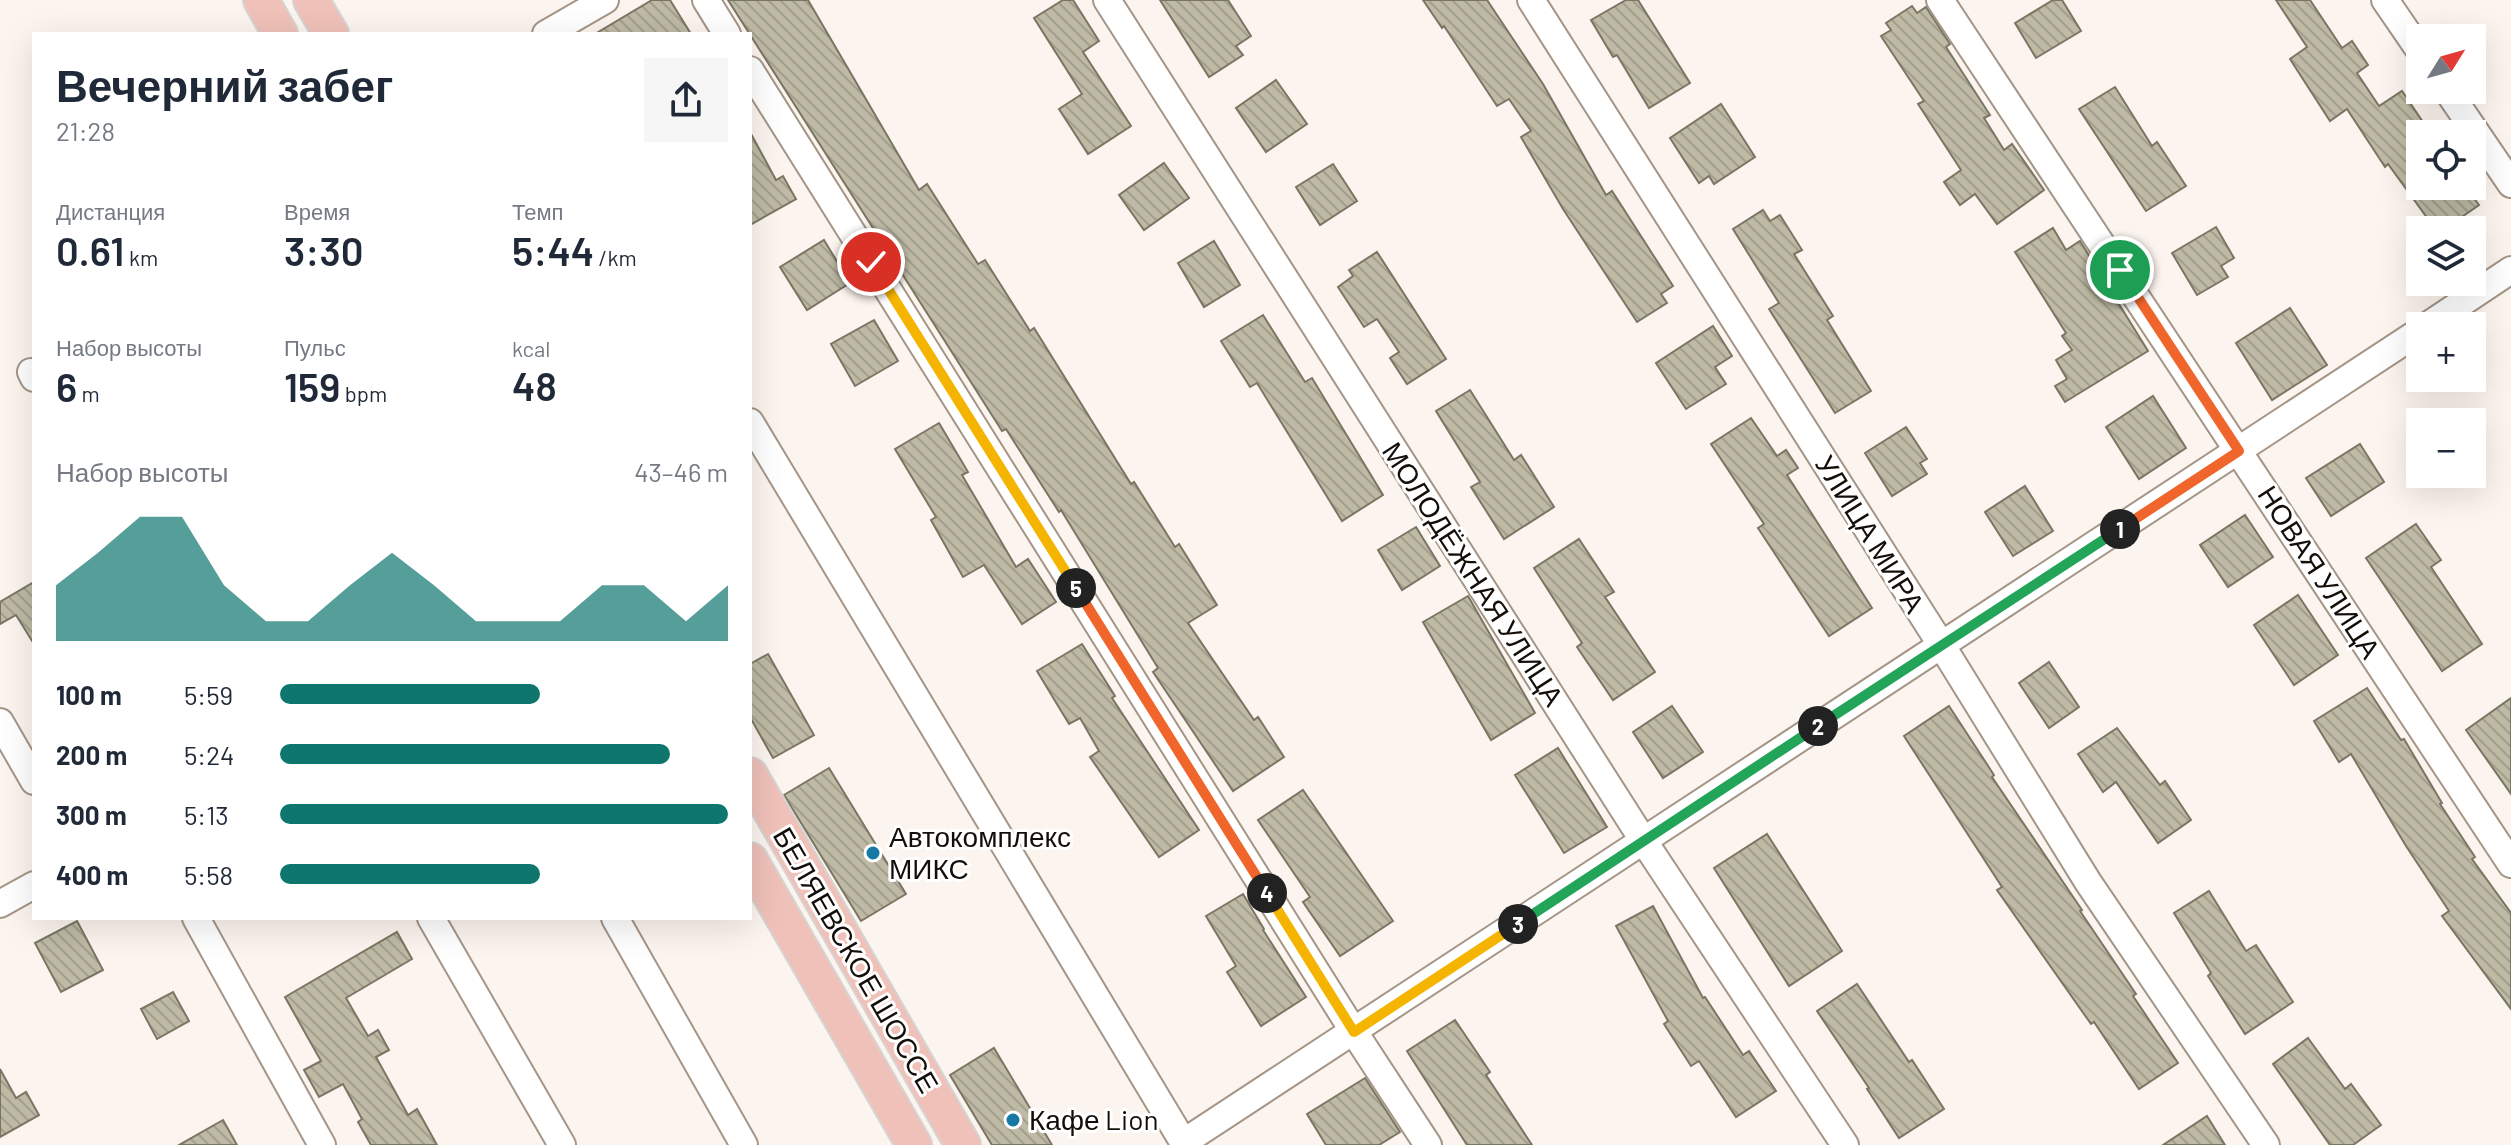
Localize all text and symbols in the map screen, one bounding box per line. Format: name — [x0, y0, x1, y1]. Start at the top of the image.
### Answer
north arrow — [2406, 24, 2486, 104]
map controls — [2406, 24, 2486, 488]
text: Вечерний забег — [56, 58, 393, 111]
button: share — [644, 58, 728, 142]
text: 21:28 — [56, 115, 115, 146]
button: locate — [2406, 120, 2486, 200]
text: Дистанция — [56, 198, 165, 224]
text: Время — [284, 198, 350, 224]
text: Темп — [512, 198, 563, 224]
button: layers — [2406, 216, 2486, 296]
text: 0.61 — [56, 226, 124, 274]
text: 3:30 — [284, 226, 363, 274]
text: 5:44 — [512, 226, 594, 274]
pin — [837, 228, 905, 296]
pin — [2086, 236, 2154, 304]
icon: check — [849, 240, 893, 284]
text: km — [124, 244, 158, 270]
text: /km — [594, 244, 637, 270]
icon: arrive — [2098, 248, 2142, 292]
button: + — [2406, 312, 2486, 392]
text: Набор высоты — [56, 334, 202, 360]
text: Пульс — [284, 334, 346, 360]
text: kcal — [512, 335, 550, 361]
text: 48 — [512, 361, 557, 409]
text: 6 — [56, 362, 77, 410]
text: 159 — [284, 362, 340, 410]
text: m — [77, 380, 100, 406]
text: bpm — [340, 380, 387, 406]
button: − — [2406, 408, 2486, 488]
street label: МОЛОДЁЖНАЯ УЛИЦА — [1376, 435, 1572, 712]
street label: УЛИЦА МИРА — [1809, 448, 1933, 619]
text: Набор высоты — [56, 456, 229, 487]
text: 43–46 m — [634, 456, 728, 487]
street label: НОВАЯ УЛИЦА — [2251, 479, 2388, 664]
pin: 1 — [2100, 509, 2140, 549]
text: 1 — [2116, 516, 2124, 542]
pin: 5 — [1056, 568, 1096, 608]
text: 5 — [1070, 575, 1082, 601]
text: 100 m — [56, 679, 122, 710]
text: 5:59 — [184, 679, 233, 710]
pin: 2 — [1798, 706, 1838, 746]
text: 2 — [1812, 713, 1824, 739]
text: 200 m — [56, 739, 127, 770]
text: 5:24 — [184, 739, 234, 770]
text: 300 m — [56, 799, 127, 830]
text: 5:13 — [184, 799, 229, 830]
place label: Автокомплекс МИКС — [889, 819, 1071, 885]
street label: БЕЛЯЕВСКОЕ ШОССЕ — [767, 821, 947, 1098]
marker: Автокомплекс МИКС — [864, 844, 882, 862]
text: 400 m — [56, 859, 128, 890]
text: 5:58 — [184, 859, 233, 890]
pin: 4 — [1247, 873, 1287, 913]
text: 4 — [1260, 880, 1274, 906]
pin: 3 — [1498, 904, 1538, 944]
text: 3 — [1512, 911, 1524, 937]
place label: Кафе Lion — [1029, 1102, 1159, 1136]
marker: Кафе Lion — [1004, 1111, 1022, 1129]

